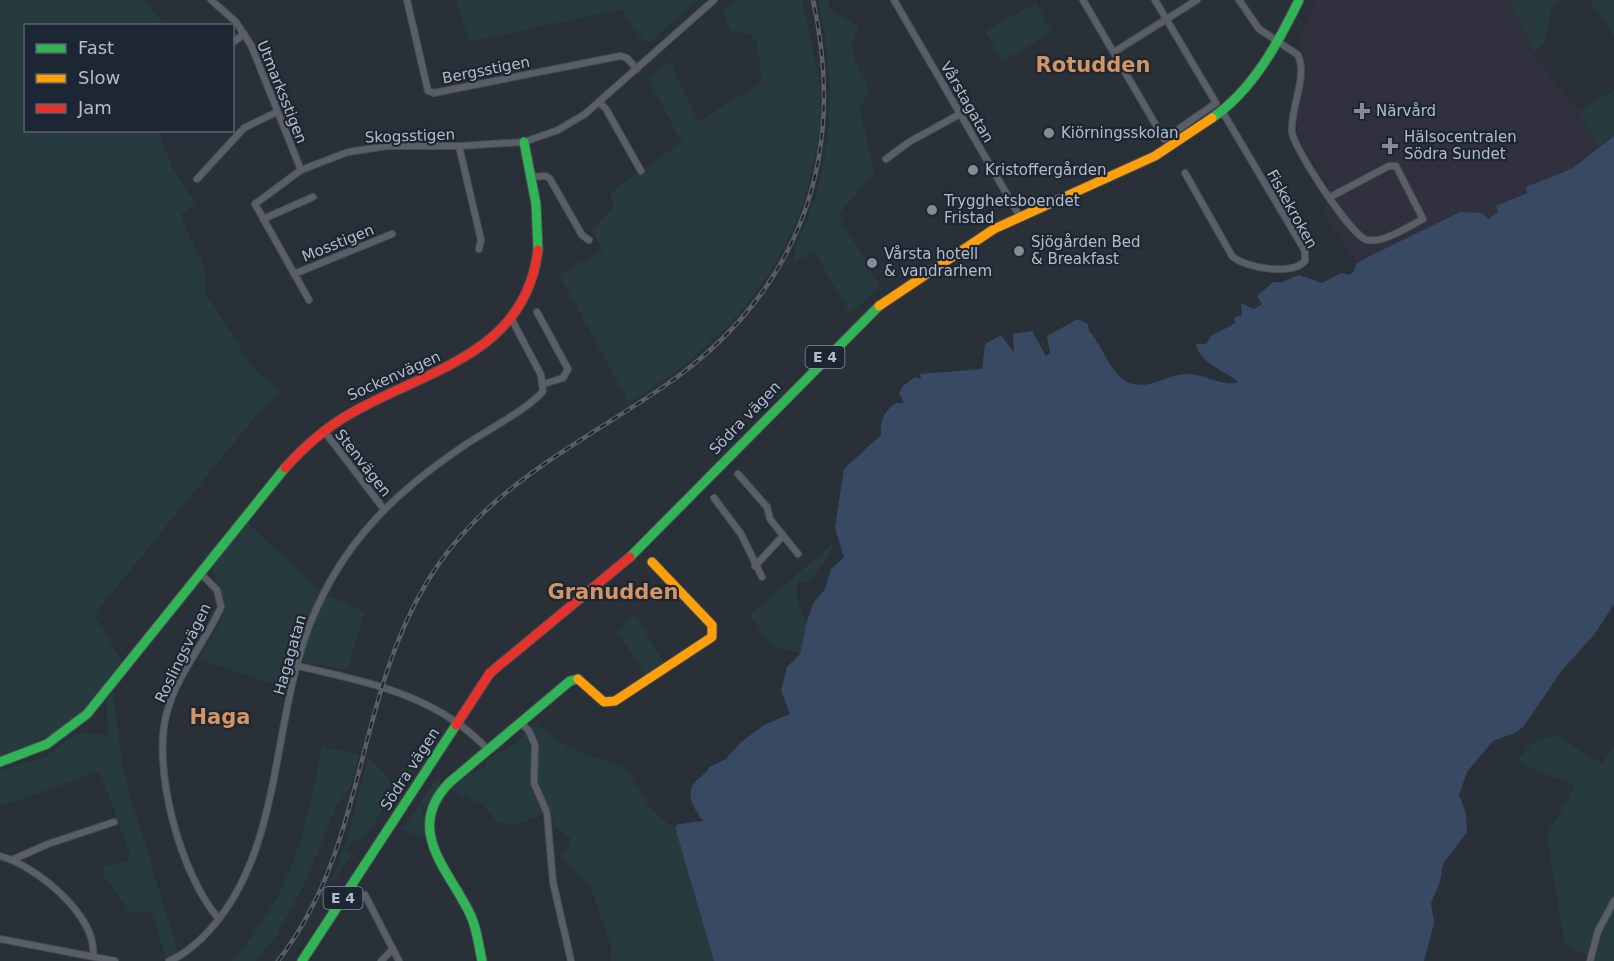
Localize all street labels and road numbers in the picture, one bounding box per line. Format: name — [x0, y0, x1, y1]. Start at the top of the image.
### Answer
street label: Utmarksstigen — [253, 38, 311, 146]
street label: Bergsstigen — [441, 53, 531, 87]
street label: Vårstagatan — [937, 58, 997, 146]
street label: Skogsstigen — [365, 125, 455, 147]
street label: Fiskekroken — [1263, 166, 1321, 252]
street label: Mosstigen — [299, 220, 377, 266]
road number: E 4 — [806, 346, 844, 368]
street label: Sockenvägen — [345, 347, 443, 405]
street label: Södra vägen — [706, 378, 784, 458]
street label: Stenvägen — [331, 426, 395, 500]
street label: Roslingsvägen — [151, 600, 215, 706]
street label: Hagagatan — [270, 613, 310, 697]
street label: Södra vägen — [377, 724, 443, 814]
road number: E 4 — [324, 887, 362, 909]

